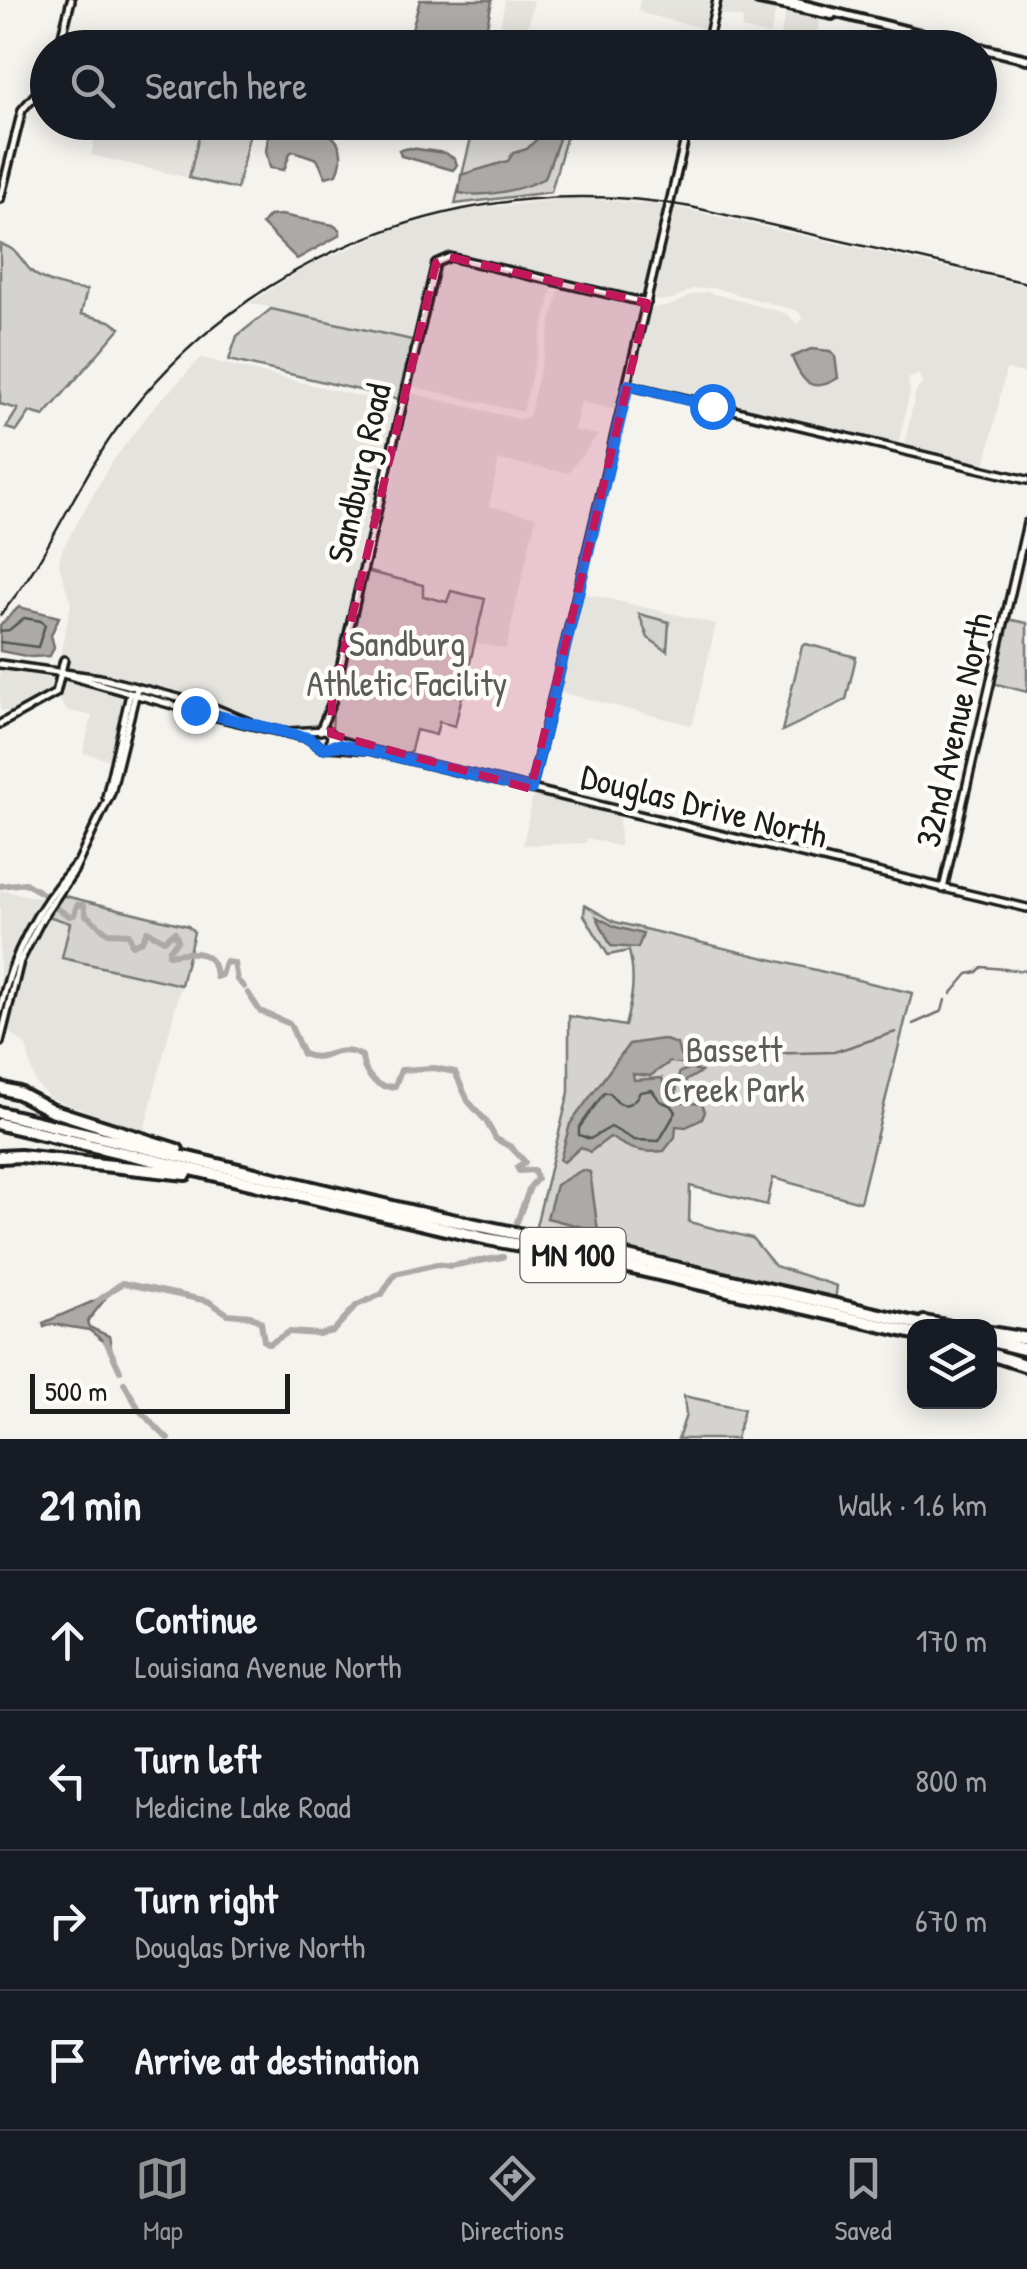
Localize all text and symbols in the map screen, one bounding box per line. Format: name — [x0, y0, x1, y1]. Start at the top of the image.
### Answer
search box — [30, 30, 997, 140]
icon: search — [65, 58, 120, 113]
text: Search here — [145, 59, 307, 111]
street label: Sandburg Road — [315, 379, 402, 567]
route start — [690, 384, 736, 430]
street label: 32nd Avenue North — [904, 608, 1003, 852]
park label: Sandburg Athletic Facility — [307, 620, 507, 707]
route end — [173, 688, 219, 734]
street label: Douglas Drive North — [576, 752, 832, 859]
park label: Bassett Creek Park — [663, 1026, 805, 1113]
road number: MN 100 — [520, 1228, 626, 1282]
map controls — [907, 1319, 997, 1409]
button: layers — [907, 1319, 997, 1409]
scale bar — [30, 1369, 290, 1414]
text: 500 m — [45, 1372, 107, 1410]
text: 21 min — [40, 1476, 142, 1533]
text: Walk · 1.6 km — [838, 1483, 987, 1526]
text: Continue — [135, 1593, 257, 1645]
icon: ahead — [40, 1613, 95, 1668]
text: 170 m — [916, 1619, 987, 1662]
text: Louisiana Avenue North — [135, 1645, 401, 1688]
text: Turn left — [135, 1733, 260, 1785]
icon: left — [40, 1753, 95, 1808]
text: 800 m — [915, 1759, 987, 1802]
text: Medicine Lake Road — [135, 1785, 351, 1828]
text: Turn right — [135, 1873, 278, 1925]
icon: right — [40, 1893, 95, 1948]
text: 670 m — [915, 1899, 987, 1942]
text: Douglas Drive North — [135, 1925, 365, 1968]
icon: arrive — [40, 2033, 95, 2088]
text: Arrive at destination — [135, 2034, 419, 2086]
tab: Map — [135, 2151, 190, 2249]
tab: Directions — [461, 2151, 564, 2249]
tab: Saved — [835, 2151, 892, 2249]

